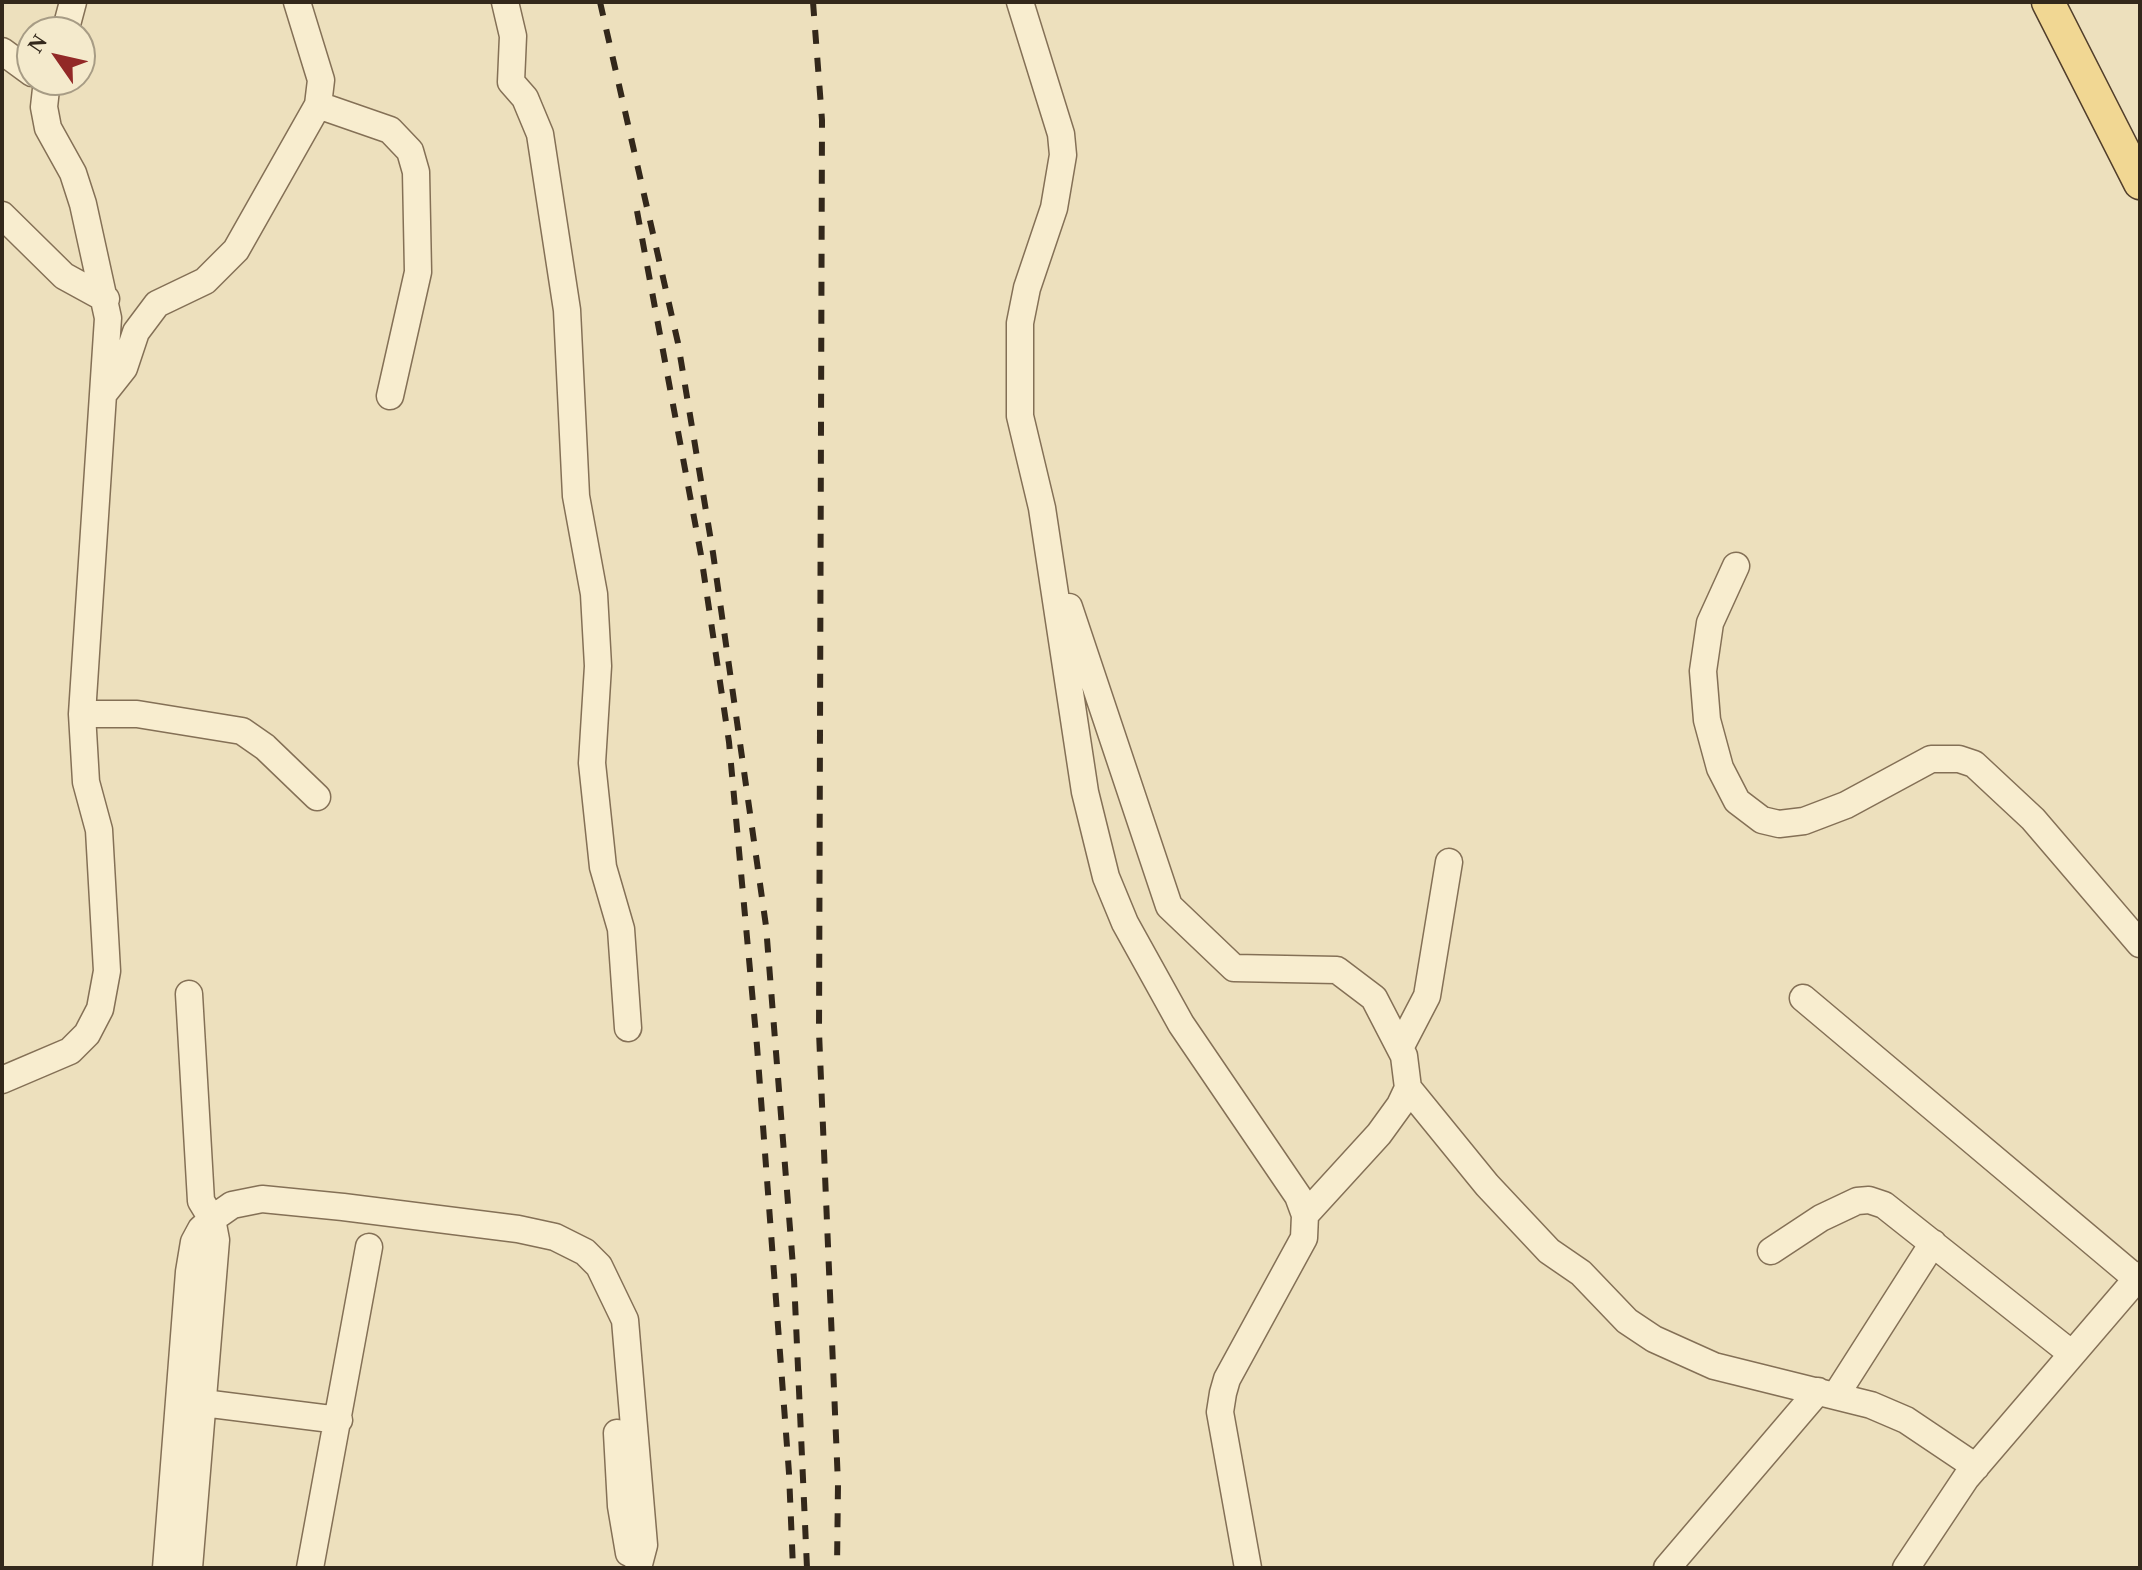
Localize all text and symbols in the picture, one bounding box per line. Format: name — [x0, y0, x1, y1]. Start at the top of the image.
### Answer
north arrow — [16, 16, 96, 96]
text: N — [23, 30, 52, 57]

